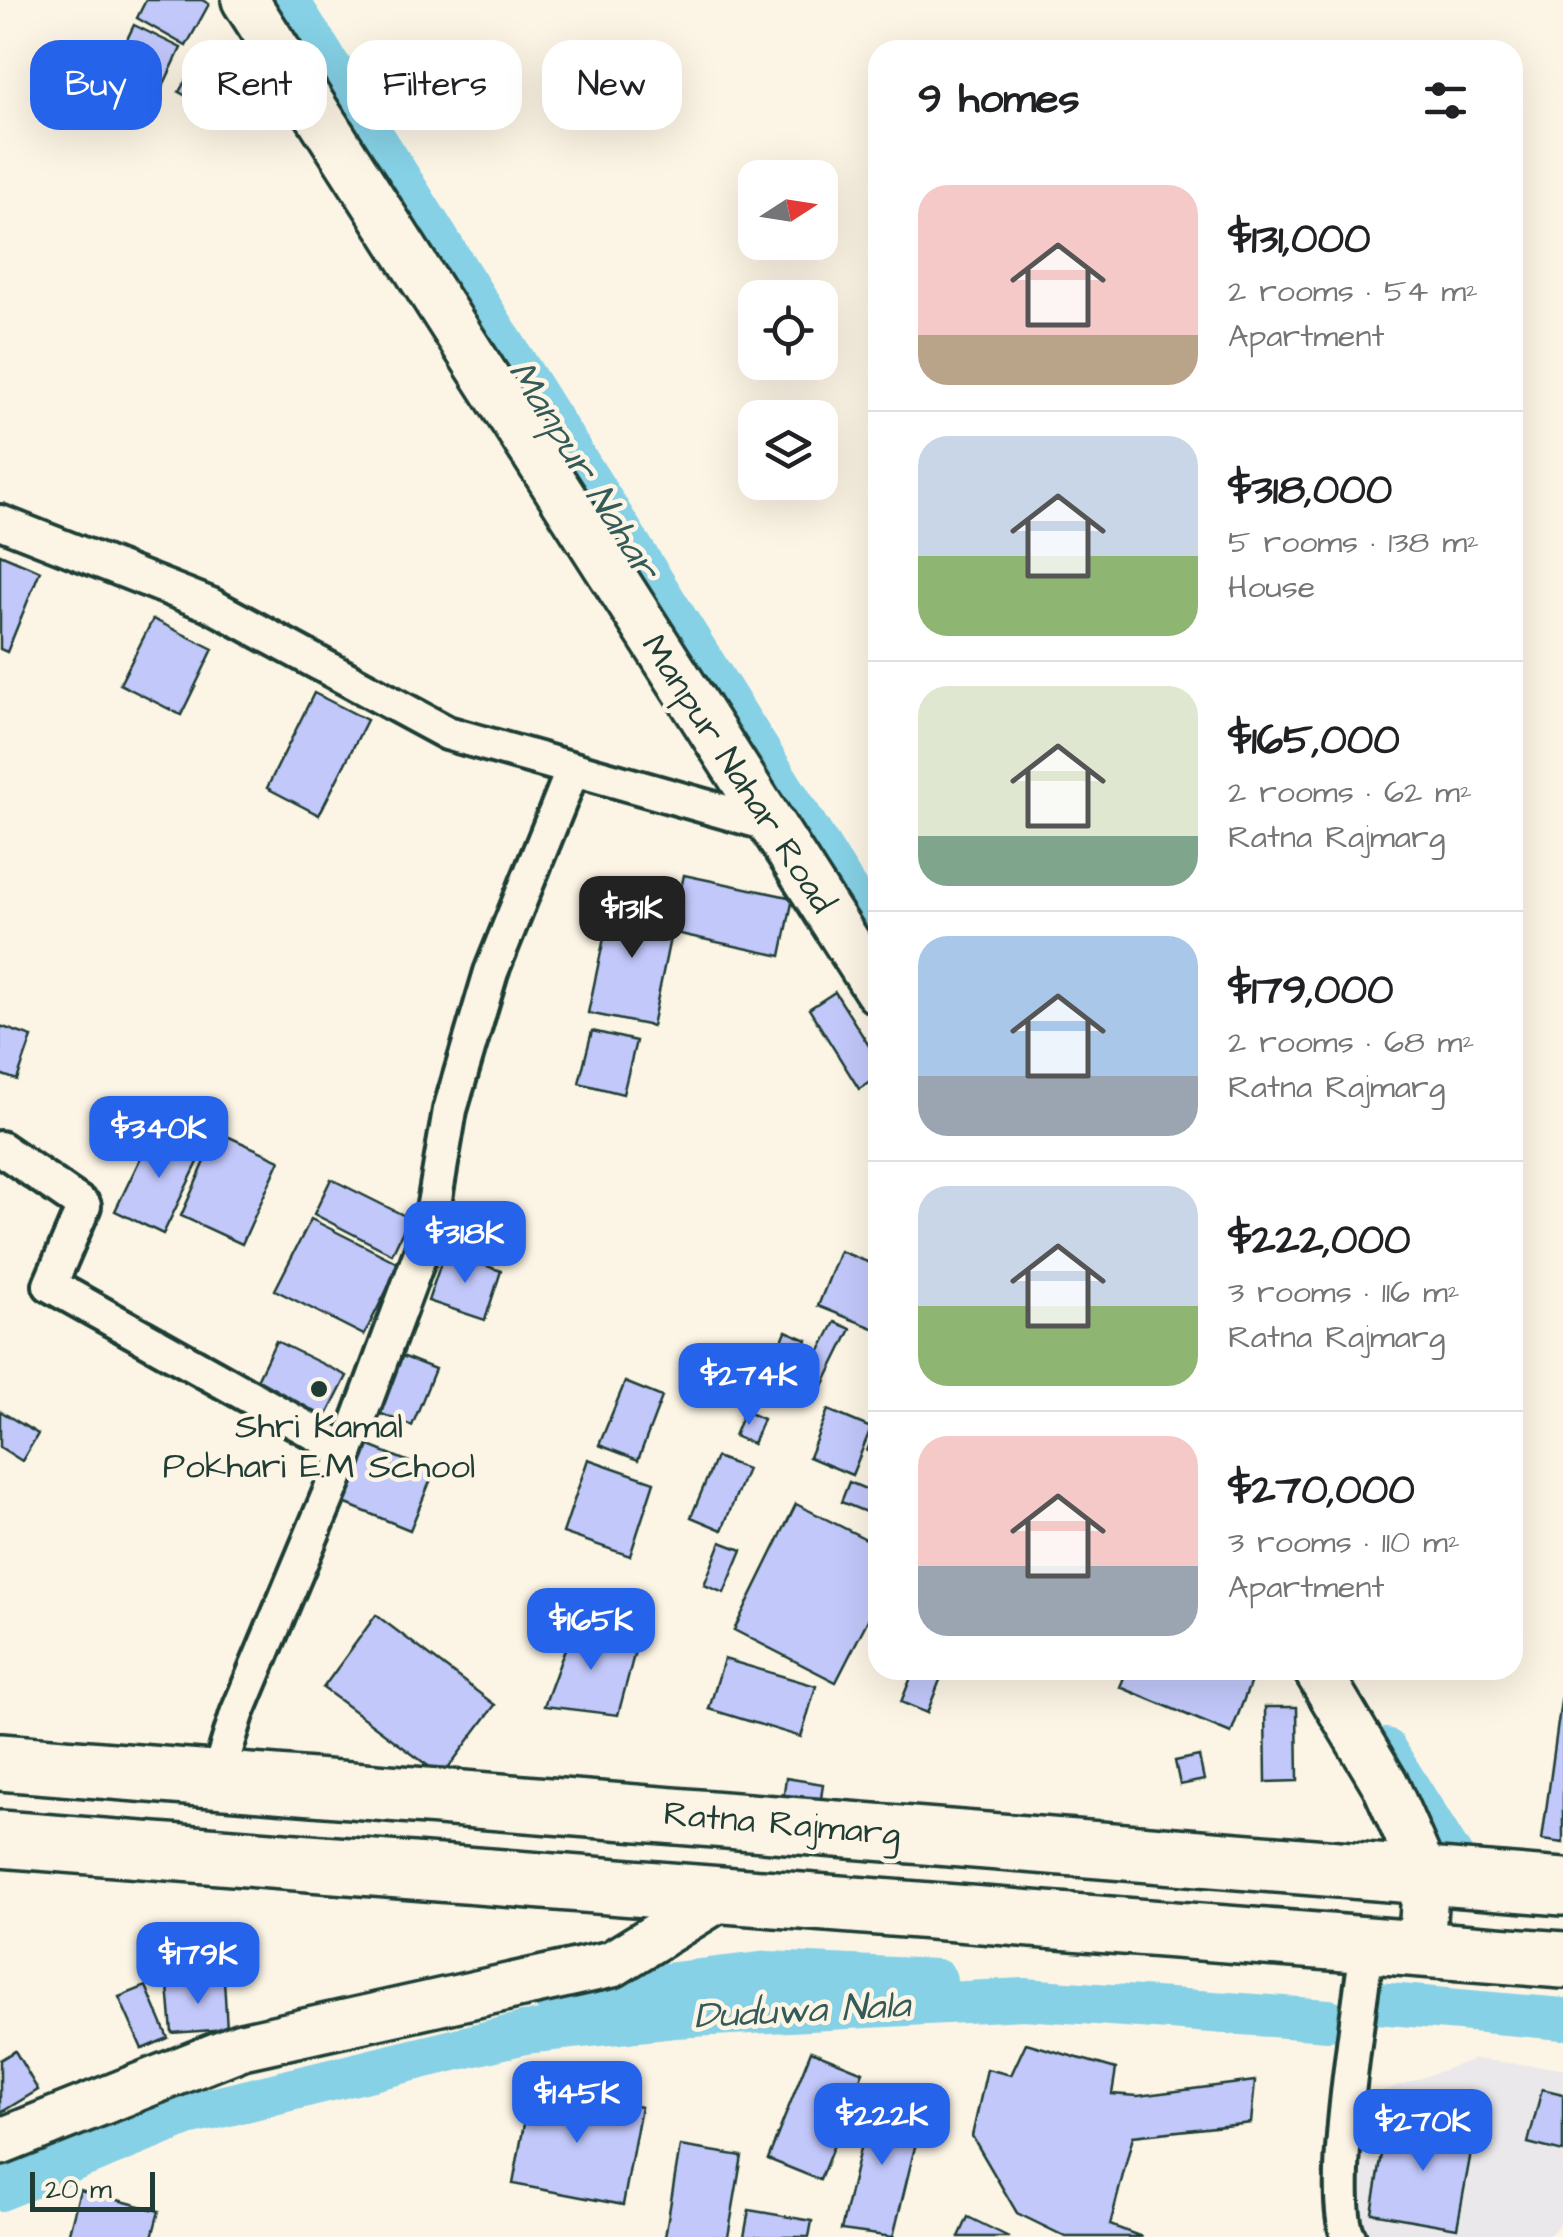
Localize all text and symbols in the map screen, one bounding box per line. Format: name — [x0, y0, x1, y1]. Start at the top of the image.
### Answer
chip: Buy — [30, 40, 162, 130]
chip: Rent — [182, 40, 327, 130]
chip: Filters — [347, 40, 522, 130]
chip: New — [542, 40, 682, 130]
text: 9 homes — [918, 71, 1080, 129]
icon: filters — [1418, 73, 1473, 128]
north arrow — [738, 160, 838, 260]
map controls — [738, 160, 838, 500]
text: $131,000 — [1228, 211, 1370, 269]
icon: home — [998, 225, 1118, 345]
text: 2 rooms · 54 m² — [1228, 269, 1478, 314]
button: locate — [738, 280, 838, 380]
text: Apartment — [1228, 314, 1384, 359]
water label: Manpur Nahar — [495, 351, 673, 593]
button: layers — [738, 400, 838, 500]
text: $318,000 — [1228, 462, 1392, 520]
icon: home — [998, 476, 1118, 596]
text: 5 rooms · 138 m² — [1228, 520, 1479, 565]
text: House — [1228, 565, 1315, 610]
street label: Manpur Nahar Road — [629, 625, 847, 923]
text: $165,000 — [1228, 712, 1400, 770]
icon: home — [998, 726, 1118, 846]
text: 2 rooms · 62 m² — [1228, 770, 1472, 815]
text: Ratna Rajmarg — [1228, 815, 1445, 860]
pin: $131K — [562, 876, 702, 961]
text: $131K — [601, 886, 663, 931]
text: $179,000 — [1228, 962, 1393, 1020]
icon: home — [998, 976, 1118, 1096]
text: 2 rooms · 68 m² — [1228, 1020, 1474, 1065]
text: Ratna Rajmarg — [1228, 1065, 1445, 1110]
pin: $340K — [89, 1096, 229, 1181]
text: $340K — [111, 1106, 207, 1151]
pin: $318K — [395, 1201, 535, 1286]
text: $318K — [426, 1211, 504, 1256]
text: $222,000 — [1228, 1212, 1410, 1270]
icon: home — [998, 1226, 1118, 1346]
text: 3 rooms · 116 m² — [1228, 1270, 1460, 1315]
text: Ratna Rajmarg — [1228, 1315, 1445, 1360]
pin: $274K — [679, 1343, 819, 1428]
text: $274K — [701, 1353, 797, 1398]
marker: Shri Kamal Pokhari E.M School — [308, 1378, 330, 1400]
place label: Shri Kamal Pokhari E.M School — [163, 1402, 475, 1491]
text: $270,000 — [1228, 1462, 1415, 1520]
icon: home — [998, 1476, 1118, 1596]
text: 3 rooms · 110 m² — [1228, 1520, 1460, 1565]
text: Apartment — [1228, 1565, 1384, 1610]
pin: $165K — [521, 1588, 661, 1673]
text: $165K — [549, 1598, 633, 1643]
street label: Ratna Rajmarg — [661, 1789, 902, 1861]
pin: $179K — [128, 1922, 268, 2007]
text: $179K — [158, 1932, 238, 1977]
water label: Duduwa Nala — [693, 1979, 913, 2043]
pin: $145K — [507, 2061, 647, 2146]
text: $145K — [534, 2071, 620, 2116]
pin: $222K — [812, 2083, 952, 2168]
pin: $270K — [1353, 2089, 1493, 2174]
text: $222K — [836, 2093, 928, 2138]
text: $270K — [1375, 2099, 1471, 2144]
scale bar — [30, 2167, 155, 2212]
text: 20 m — [45, 2170, 112, 2209]

